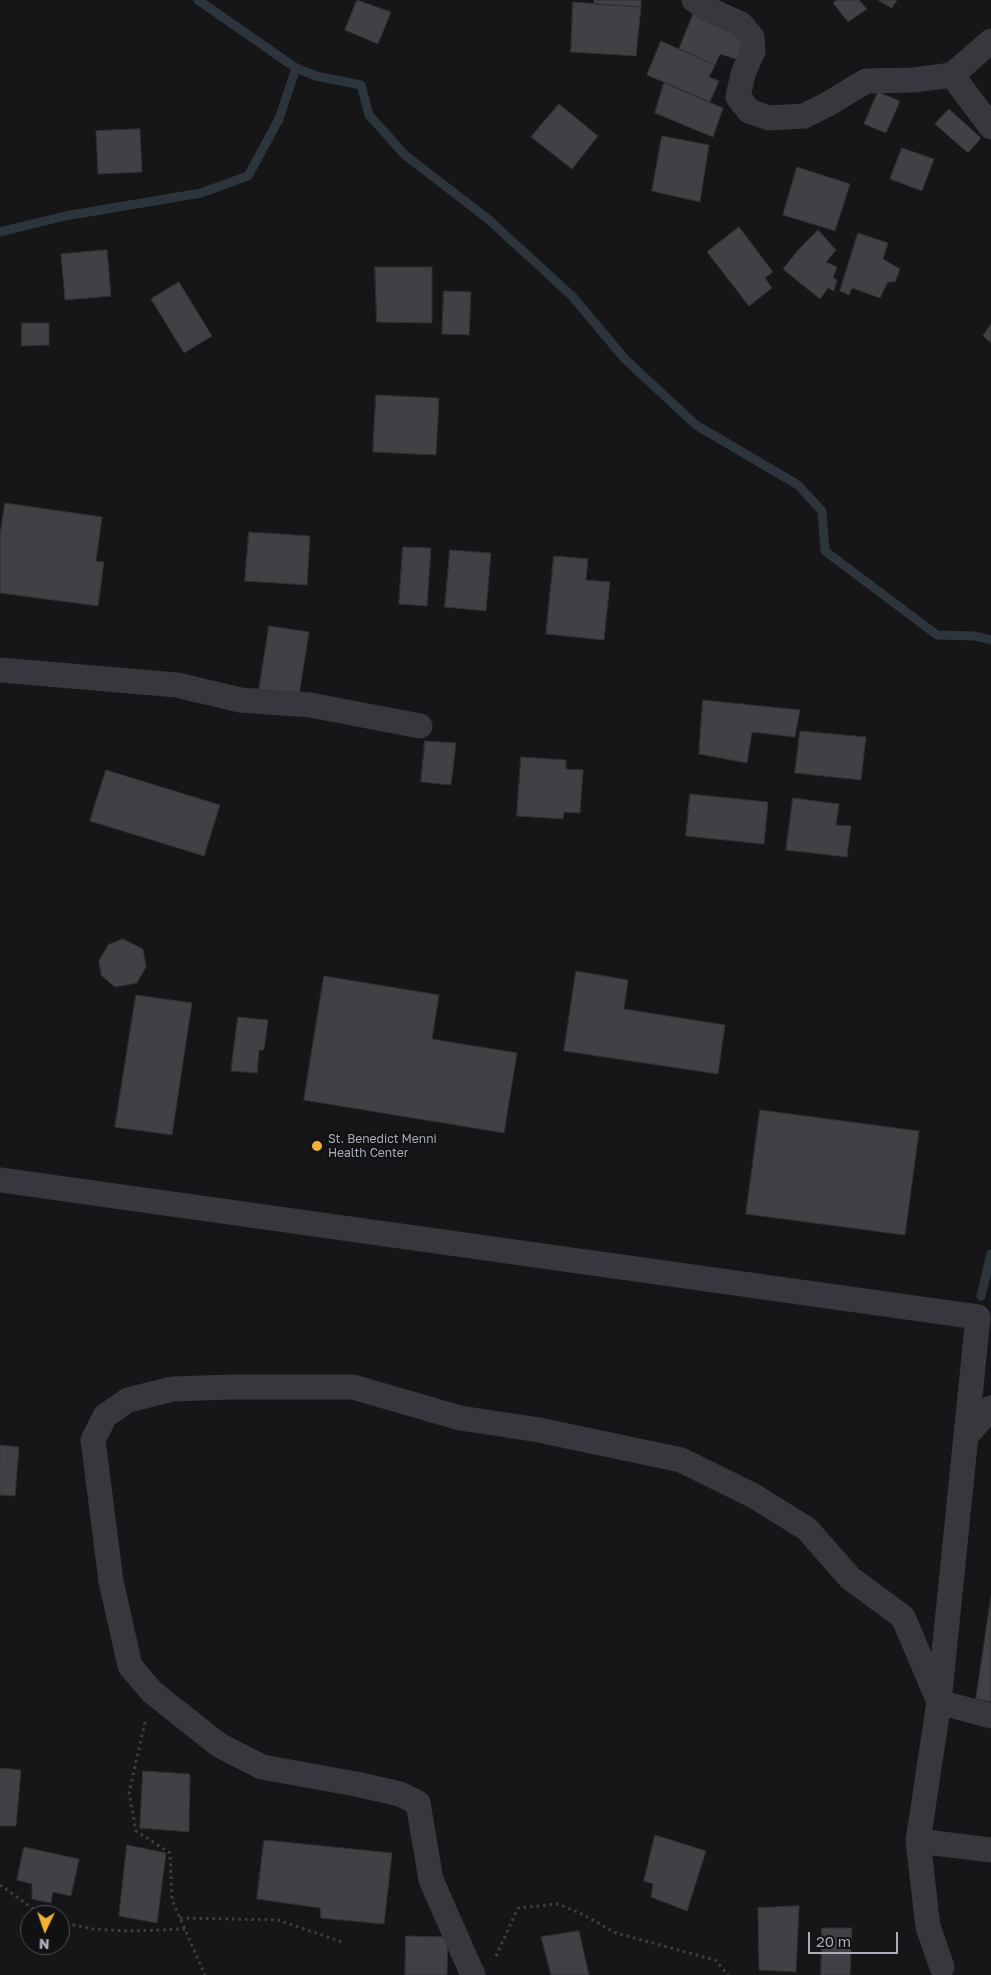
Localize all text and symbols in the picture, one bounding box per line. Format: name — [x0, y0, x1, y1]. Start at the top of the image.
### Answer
place label: St. Benedict Menni Health Center — [328, 1132, 437, 1160]
marker: St. Benedict Menni Health Center — [310, 1139, 324, 1153]
north arrow — [20, 1905, 70, 1955]
scale bar — [811, 1922, 901, 1954]
text: 20 m — [816, 1932, 851, 1950]
text: N — [38, 1936, 50, 1953]

